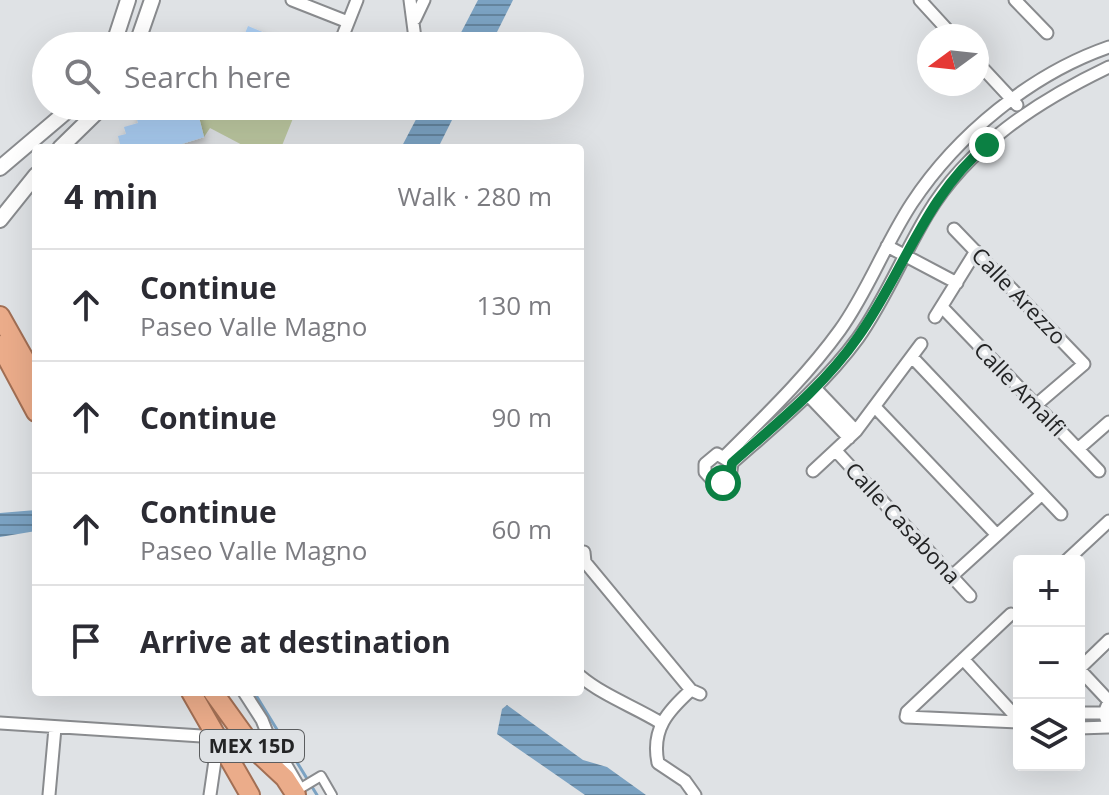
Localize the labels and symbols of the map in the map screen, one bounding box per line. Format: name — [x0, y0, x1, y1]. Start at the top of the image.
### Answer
north arrow — [917, 24, 989, 96]
route end — [969, 127, 1005, 163]
street label: Calle Arezzo — [966, 240, 1074, 350]
street label: Calle Amalfi — [968, 335, 1073, 442]
street label: Calle Casabona — [839, 455, 968, 590]
route start — [705, 465, 741, 501]
road number: MEX 15D — [200, 730, 304, 762]

